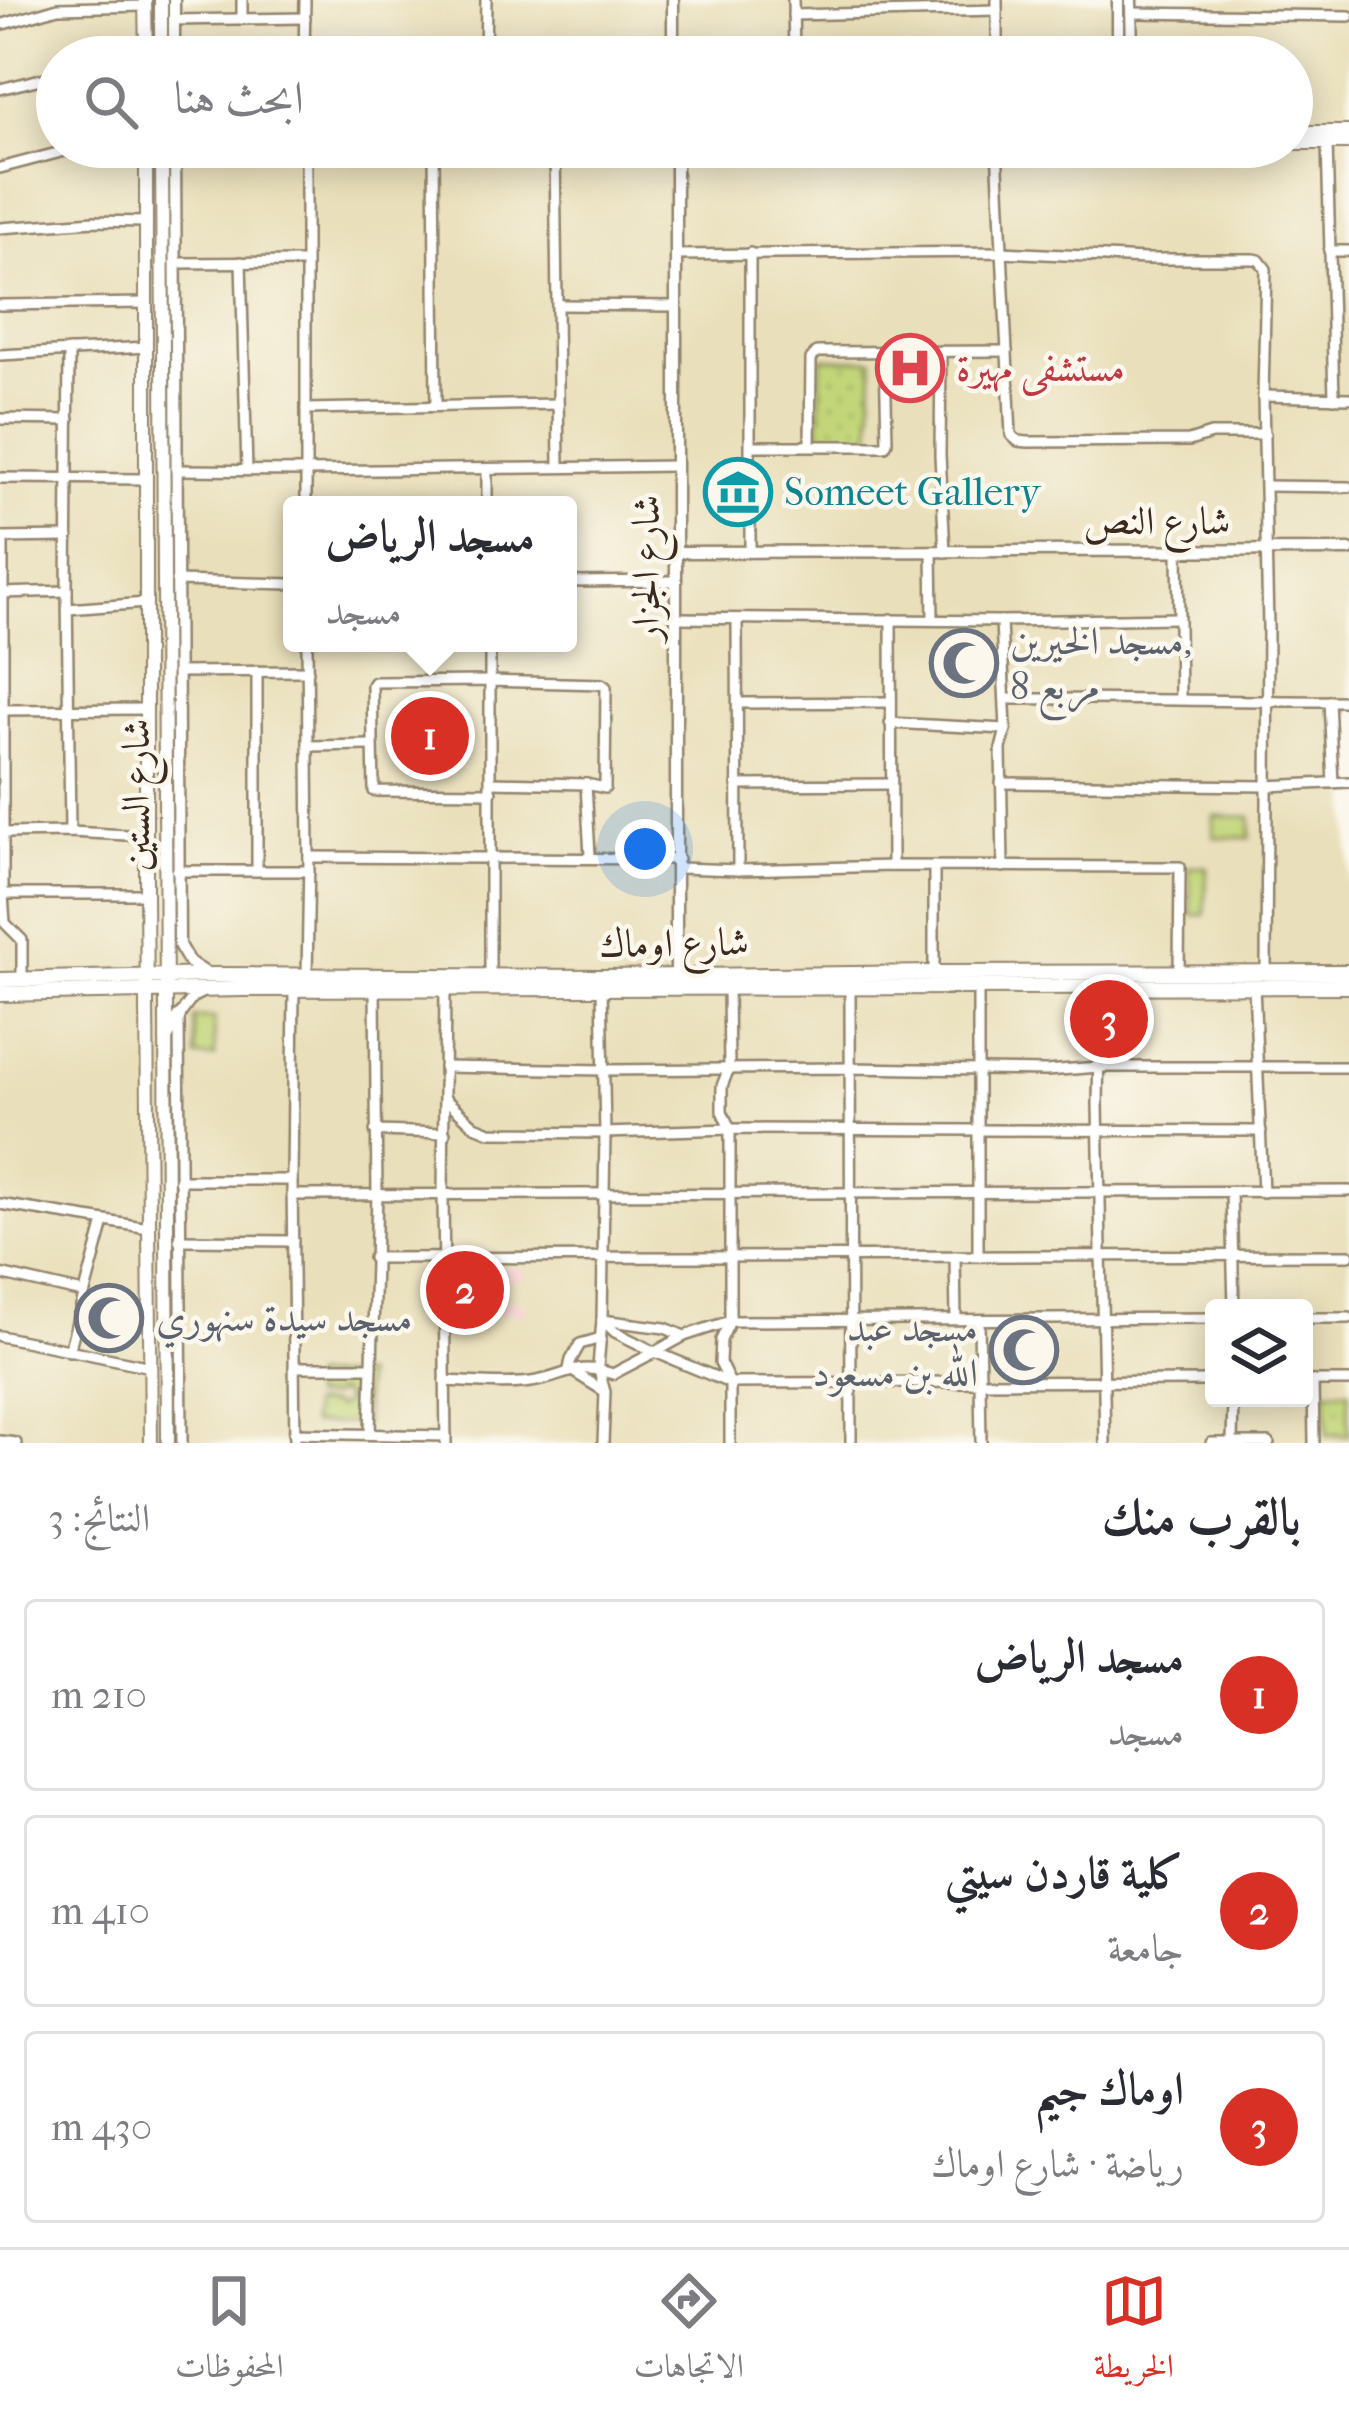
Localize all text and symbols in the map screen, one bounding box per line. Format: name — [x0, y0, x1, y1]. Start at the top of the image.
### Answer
search box — [36, 36, 1313, 168]
icon: search — [78, 69, 144, 135]
text: ابحث هنا — [174, 72, 304, 125]
hospital icon: مستشفى مهيرة — [875, 333, 945, 403]
place label: مستشفى مهيرة — [956, 345, 1125, 396]
museum icon: Someet Gallery — [703, 457, 773, 527]
place label: Someet Gallery — [784, 469, 1042, 515]
street label: شارع الجزار — [623, 495, 678, 645]
popup — [283, 496, 577, 652]
street label: شارع النص — [1084, 498, 1230, 553]
text: مسجد الرياض — [325, 510, 535, 563]
text: مسجد — [325, 588, 402, 634]
place label: مسجد الخيرين, مربع 8 — [1010, 618, 1192, 721]
mosque icon: مسجد الخيرين, مربع 8 — [929, 628, 999, 698]
pin: 1 — [391, 691, 469, 781]
street label: شارع الستين — [113, 719, 168, 871]
your location — [615, 819, 675, 879]
street label: شارع اوماك — [599, 919, 749, 976]
pin: 3 — [1070, 974, 1148, 1064]
pin: 2 — [426, 1245, 504, 1335]
mosque icon: مسجد سيدة سنهوري — [74, 1283, 144, 1353]
place label: مسجد سيدة سنهوري — [156, 1295, 413, 1349]
map controls — [1205, 1299, 1313, 1407]
button: layers — [1205, 1299, 1313, 1407]
place label: مسجد عبد الله بن مسعود — [812, 1305, 978, 1397]
mosque icon: مسجد عبد الله بن مسعود — [989, 1315, 1059, 1385]
text: بالقرب منك — [1102, 1487, 1301, 1547]
text: النتائج: 3 — [48, 1495, 150, 1541]
text: مسجد الرياض — [975, 1631, 1184, 1684]
text: 210 m — [51, 1672, 147, 1718]
text: 1 — [1252, 1672, 1266, 1718]
text: مسجد — [1107, 1709, 1184, 1755]
text: كلية قاردن سيتي — [945, 1847, 1184, 1900]
text: 410 m — [51, 1888, 150, 1934]
text: 2 — [1249, 1888, 1269, 1934]
text: جامعة — [1107, 1925, 1184, 1971]
text: اوماك جيم — [1035, 2063, 1184, 2116]
text: 430 m — [51, 2104, 152, 2150]
text: 3 — [1251, 2104, 1267, 2150]
text: رياضة · شارع اوماك — [931, 2141, 1184, 2187]
tab: المحفوظات — [175, 2268, 284, 2398]
tab: الاتجاهات — [634, 2268, 744, 2398]
tab: الخريطة — [1094, 2268, 1174, 2398]

